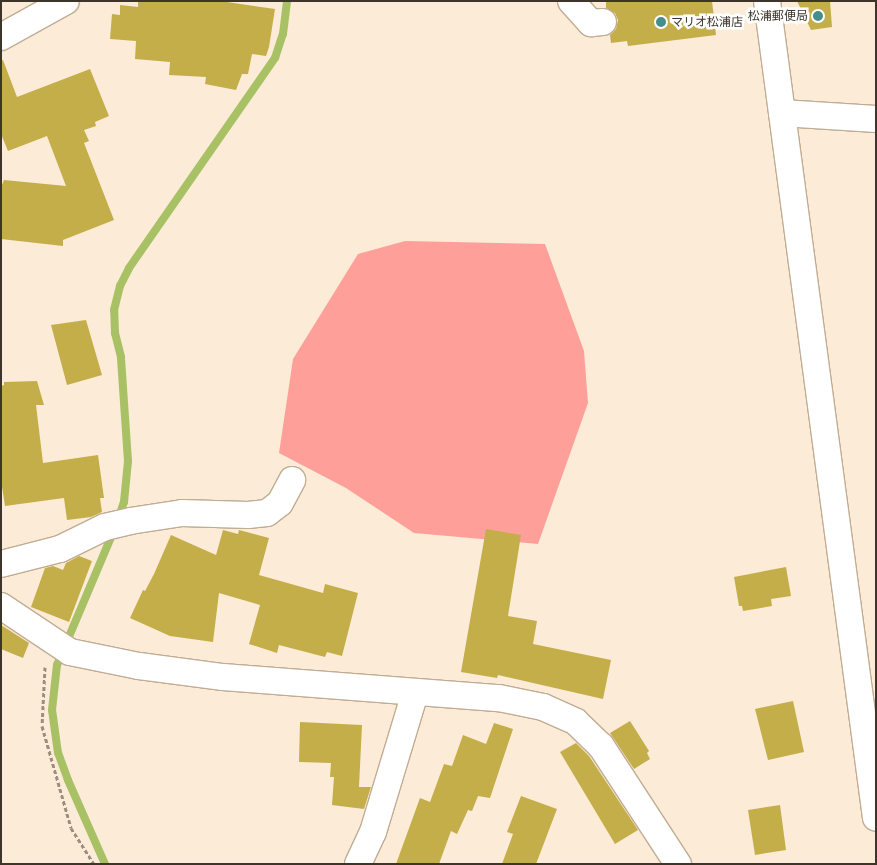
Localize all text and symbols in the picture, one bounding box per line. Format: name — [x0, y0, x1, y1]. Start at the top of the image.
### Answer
place label: 松浦郵便局 — [748, 9, 808, 23]
marker: 松浦郵便局 — [812, 10, 824, 22]
place label: マリオ松浦店 — [671, 15, 743, 29]
marker: マリオ松浦店 — [655, 16, 667, 28]

